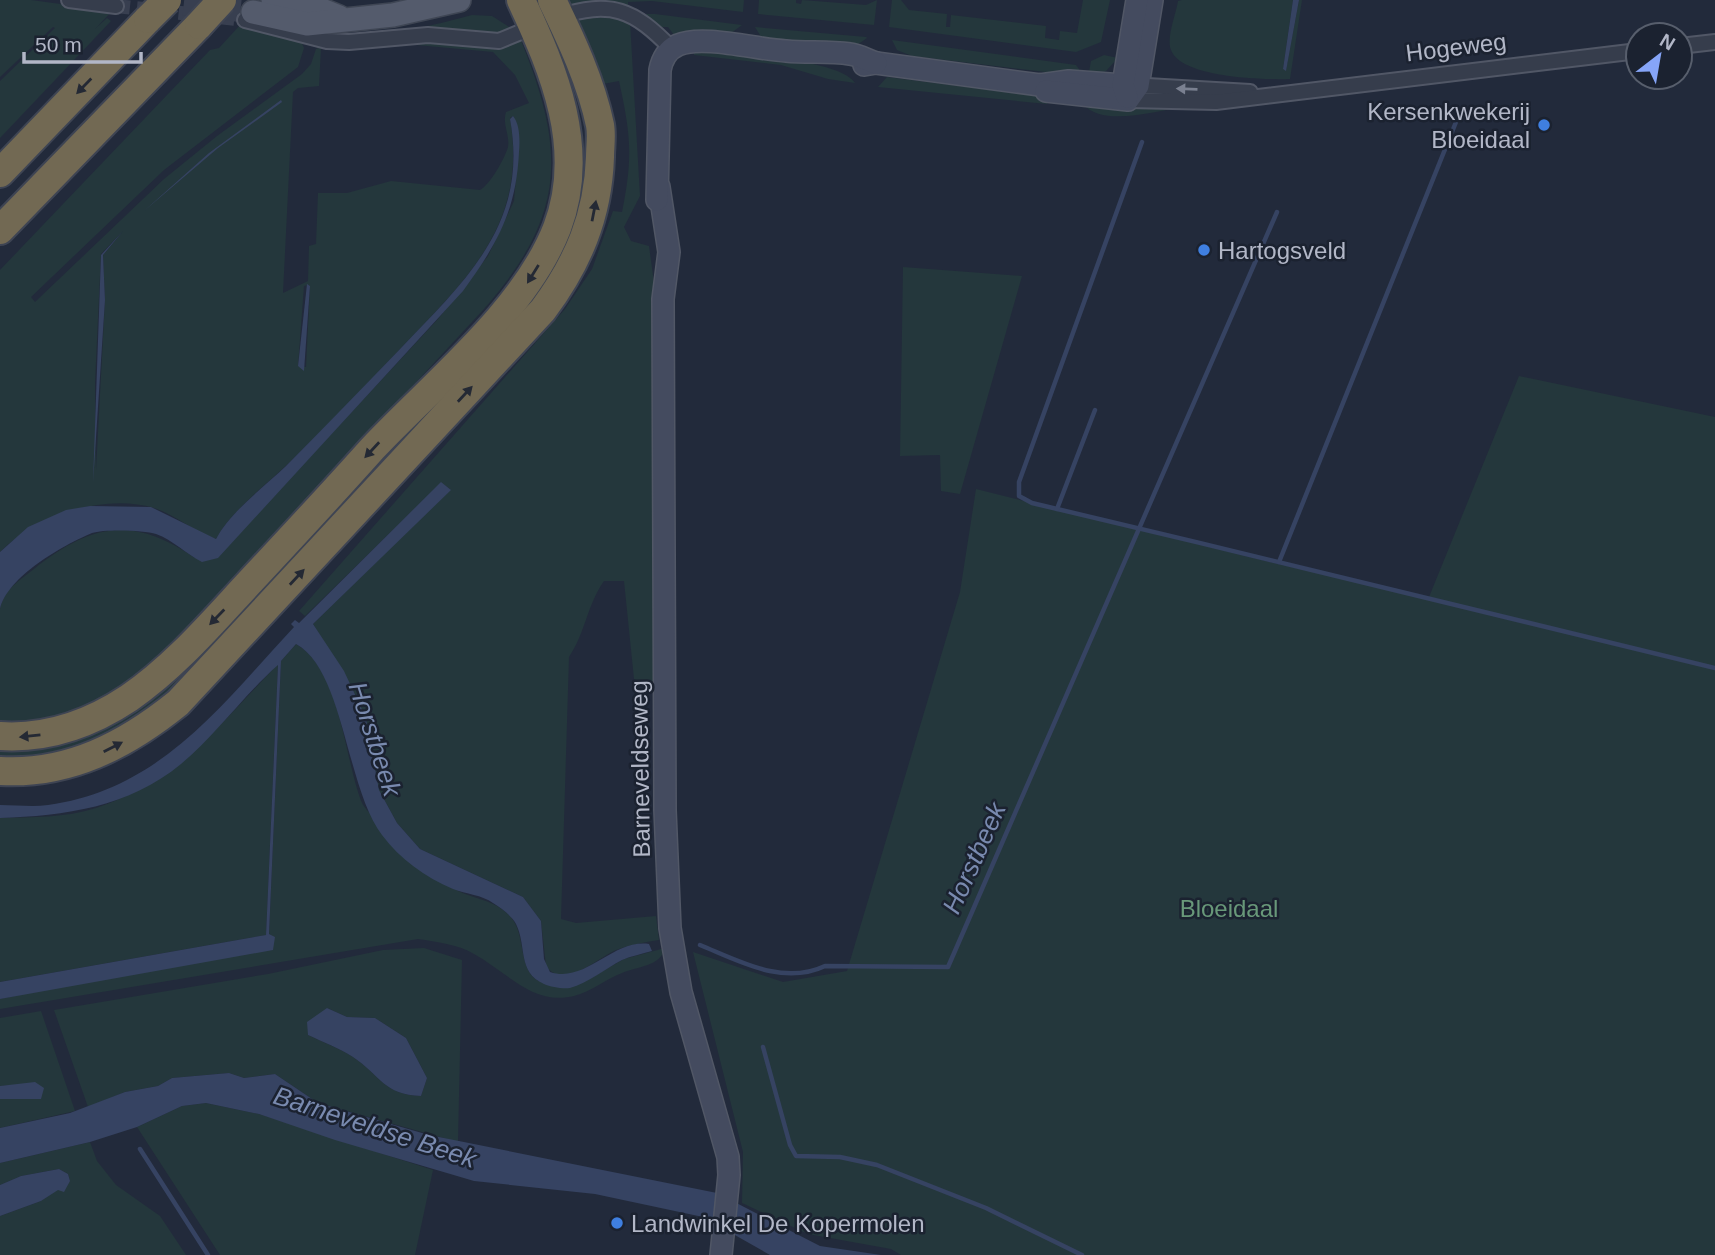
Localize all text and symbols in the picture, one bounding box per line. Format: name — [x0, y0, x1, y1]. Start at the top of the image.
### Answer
scale bar — [24, 21, 142, 65]
north arrow — [1624, 21, 1694, 91]
street label: Hogeweg — [1404, 27, 1508, 67]
text: N — [1656, 29, 1679, 54]
text: 50 m — [35, 33, 82, 56]
one-way arrow — [77, 77, 93, 94]
one-way arrow — [1175, 83, 1197, 94]
place label: Kersenkwekerij Bloeidaal — [1367, 98, 1530, 153]
marker: Kersenkwekerij Bloeidaal — [1536, 117, 1552, 133]
one-way arrow — [588, 200, 599, 222]
place label: Hartogsveld — [1218, 237, 1346, 264]
marker: Hartogsveld — [1196, 242, 1212, 258]
one-way arrow — [526, 264, 539, 283]
one-way arrow — [457, 385, 473, 403]
one-way arrow — [364, 441, 380, 458]
one-way arrow — [289, 569, 305, 586]
one-way arrow — [210, 608, 226, 625]
water label: Horstbeek — [342, 678, 408, 802]
street label: Barneveldseweg — [625, 680, 655, 858]
one-way arrow — [19, 730, 41, 741]
one-way arrow — [103, 742, 123, 753]
water label: Horstbeek — [936, 796, 1013, 918]
park label: Bloeidaal — [1180, 895, 1278, 922]
water label: Barneveldse Beek — [270, 1080, 482, 1174]
place label: Landwinkel De Kopermolen — [631, 1210, 925, 1237]
marker: Landwinkel De Kopermolen — [609, 1215, 625, 1231]

